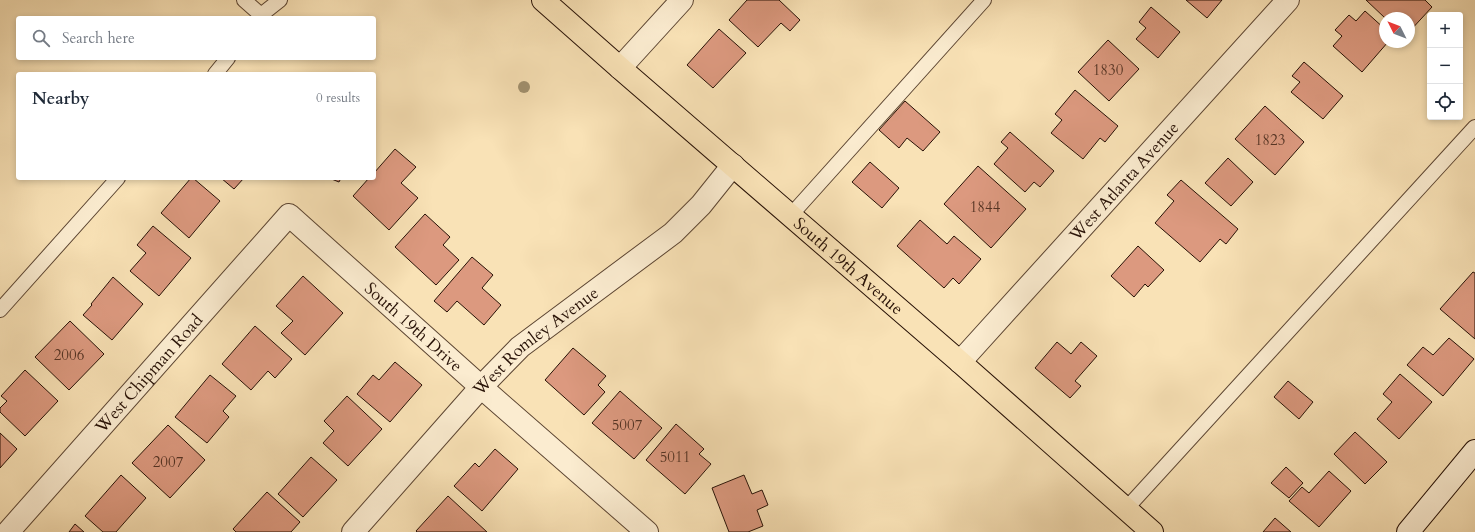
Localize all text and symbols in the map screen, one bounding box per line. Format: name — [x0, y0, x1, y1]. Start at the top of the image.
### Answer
north arrow — [1379, 12, 1415, 48]
map controls — [1427, 12, 1463, 120]
button: + — [1427, 12, 1463, 48]
search box — [16, 16, 376, 60]
icon: search — [30, 27, 52, 49]
text: Search here — [62, 28, 135, 48]
button: − — [1427, 48, 1463, 84]
house number: 1830 — [1093, 60, 1124, 80]
button: locate — [1427, 84, 1463, 120]
text: Nearby — [32, 87, 89, 110]
text: 0 results — [316, 89, 360, 107]
street label: West Atlanta Avenue — [1063, 117, 1184, 247]
house number: 1823 — [1255, 130, 1285, 150]
house number: 1844 — [970, 197, 1001, 217]
street label: South 19th Avenue — [789, 212, 908, 320]
street label: South 19th Drive — [360, 277, 468, 377]
street label: West Romley Avenue — [467, 281, 603, 401]
street label: West Chipman Road — [89, 309, 208, 439]
house number: 2006 — [54, 345, 85, 365]
house number: 5007 — [612, 415, 643, 435]
house number: 5011 — [660, 447, 690, 467]
house number: 2007 — [153, 452, 184, 472]

